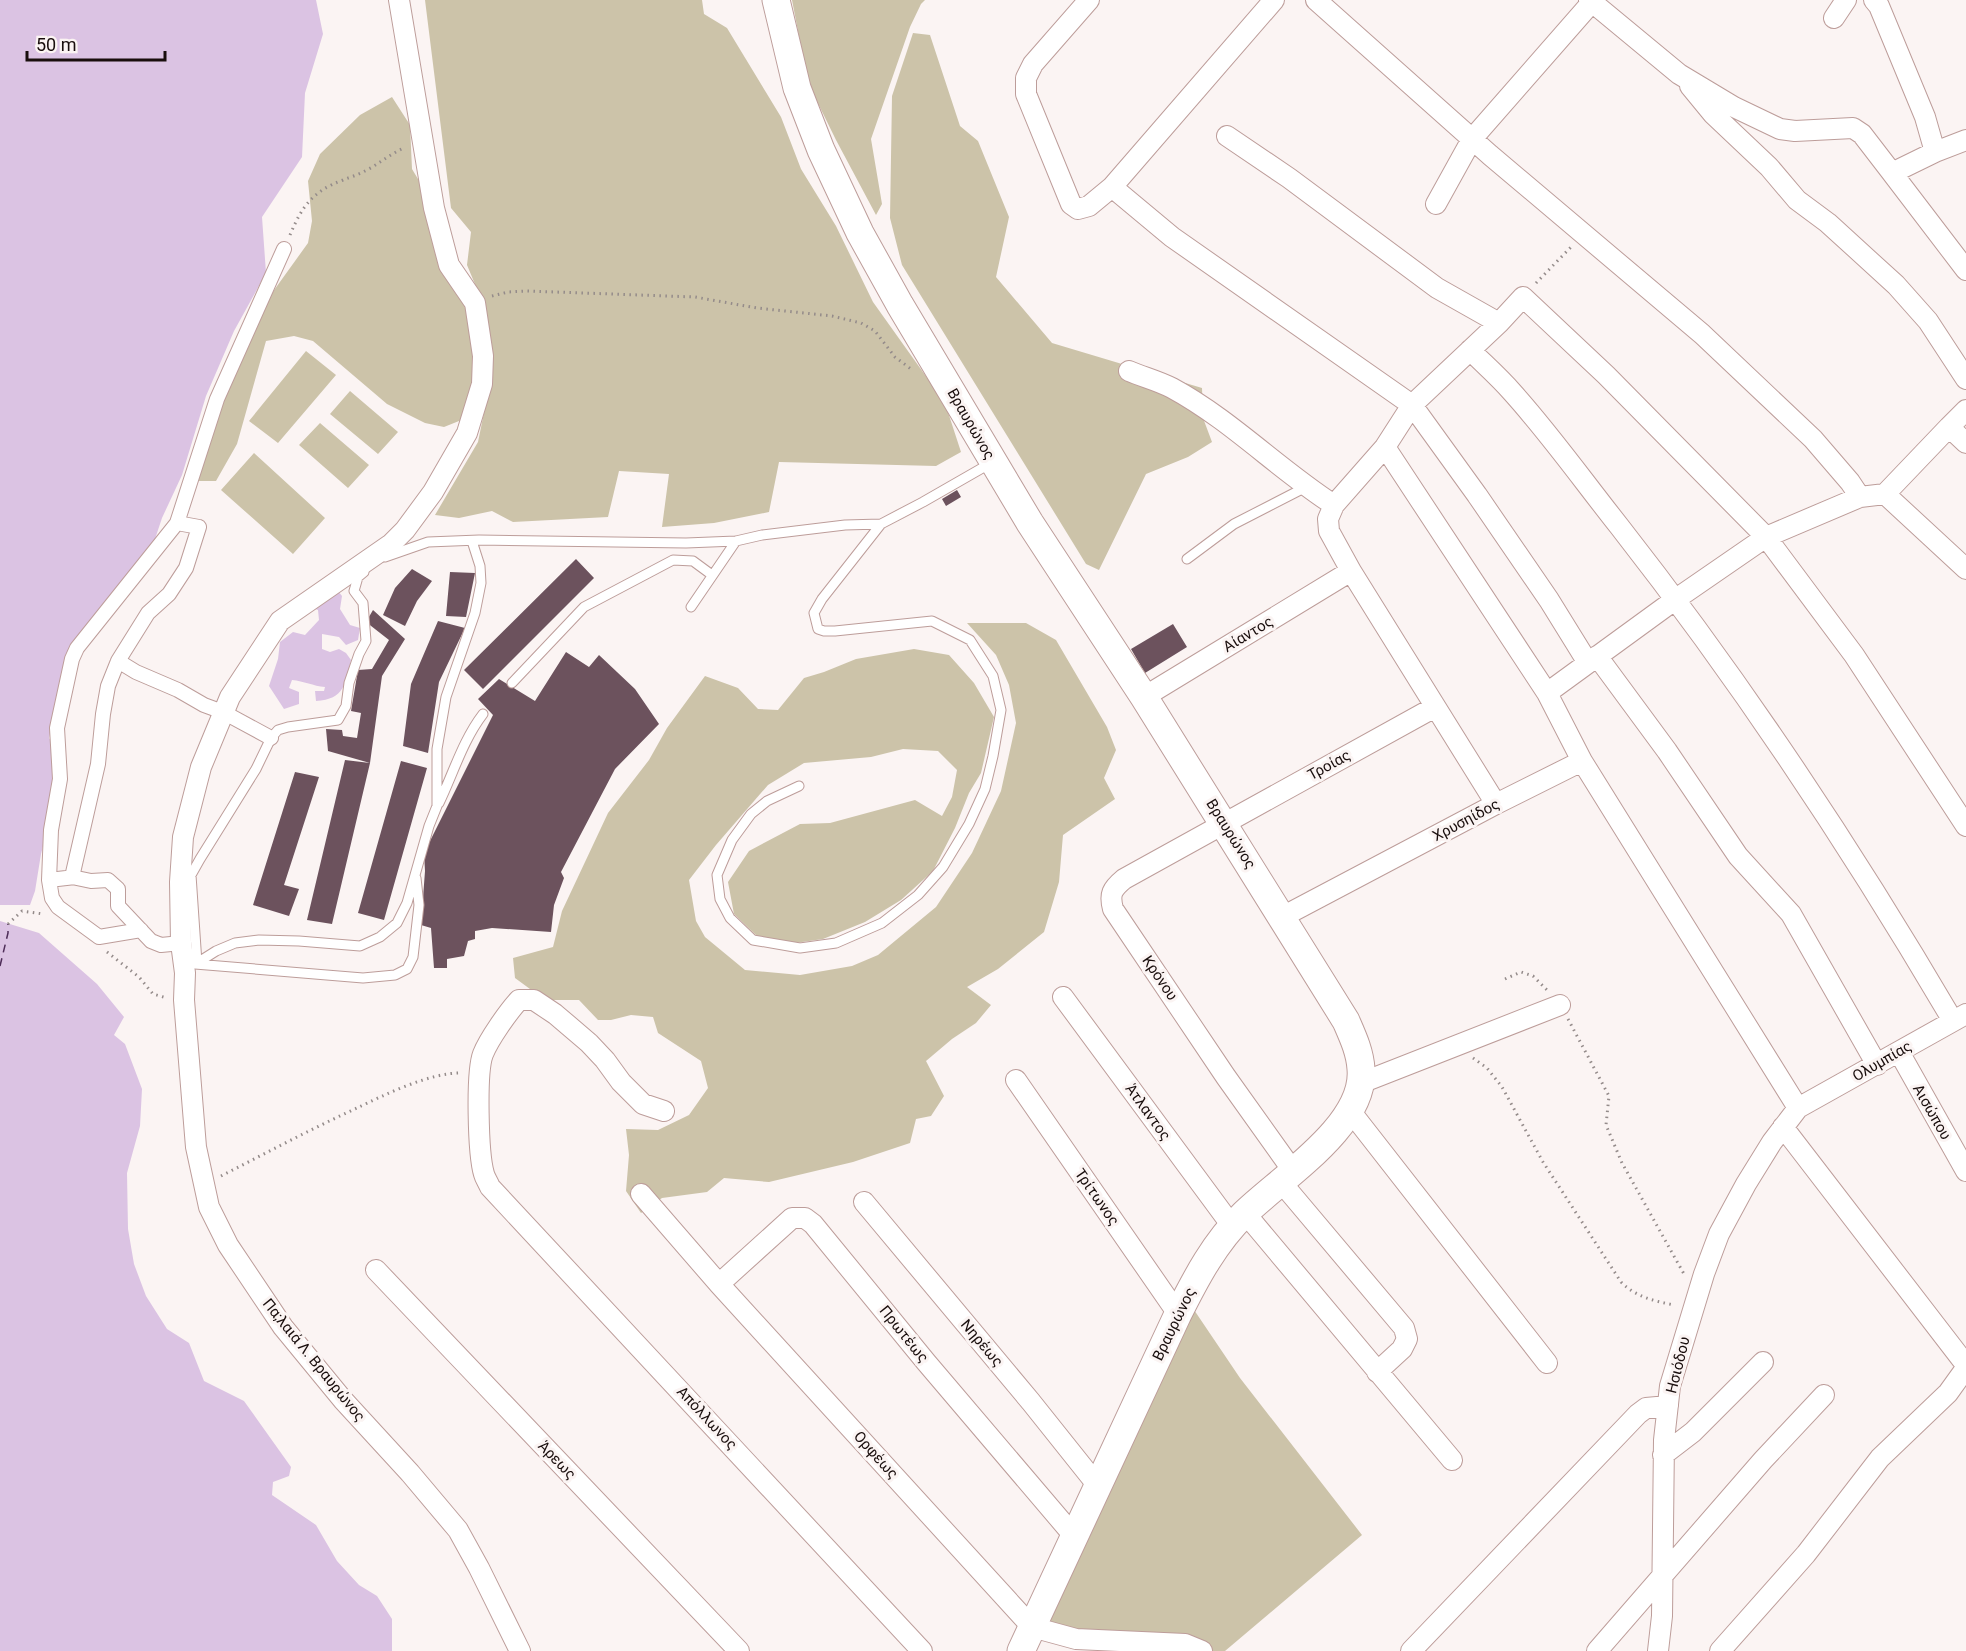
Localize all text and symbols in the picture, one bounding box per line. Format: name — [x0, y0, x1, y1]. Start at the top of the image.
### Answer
scale bar — [27, 24, 165, 62]
text: 50 m — [36, 34, 76, 55]
street label: Βραυρώνος — [943, 385, 999, 463]
street label: Αίαντος — [1220, 612, 1276, 656]
street label: Τροίας — [1304, 746, 1354, 784]
street label: Χρυσηίδος — [1430, 795, 1502, 845]
street label: Βραυρώνος — [1202, 796, 1260, 872]
street label: Κρόνου — [1138, 952, 1182, 1004]
street label: Ολυμπίας — [1849, 1037, 1915, 1085]
street label: Άτλαντος — [1121, 1080, 1175, 1144]
street label: Αισώπου — [1909, 1081, 1955, 1143]
street label: Τρίτωνος — [1071, 1165, 1123, 1229]
street label: Βραυρώνος — [1149, 1284, 1199, 1364]
street label: Πα;λαιά Λ. Βραυρώνος — [259, 1295, 369, 1425]
street label: Πρωτέως — [876, 1302, 932, 1366]
street label: Νηρέως — [957, 1316, 1007, 1370]
street label: Ησιόδου — [1662, 1335, 1694, 1395]
street label: Απόλλωνος — [673, 1383, 741, 1453]
street label: Ορφέως — [850, 1427, 902, 1483]
street label: Άρεως — [534, 1437, 580, 1483]

